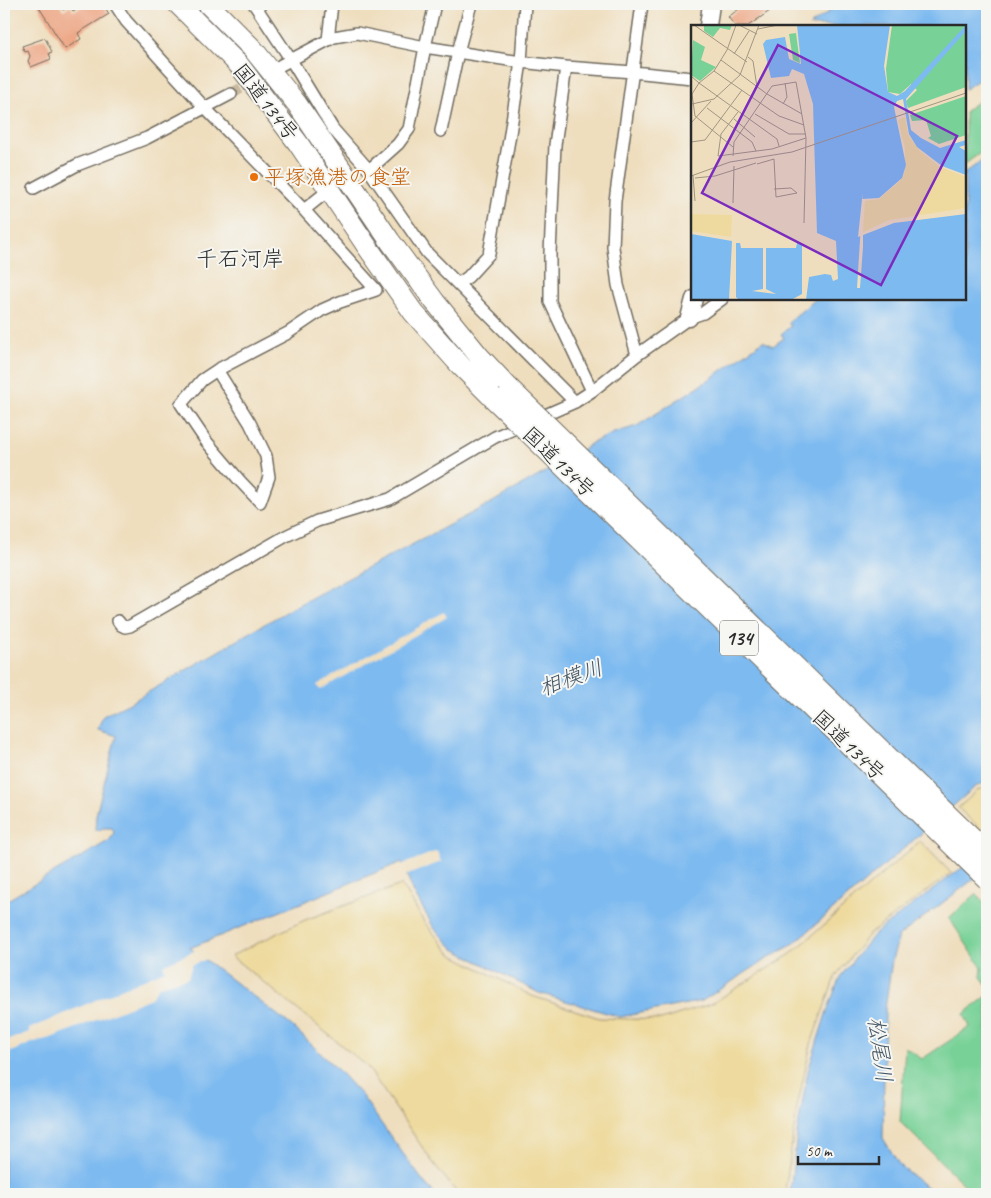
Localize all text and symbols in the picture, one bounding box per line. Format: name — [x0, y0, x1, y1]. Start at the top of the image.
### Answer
inset map — [691, 25, 966, 300]
street label: 国道134号 — [228, 58, 304, 146]
place label: 平塚漁港の食堂 — [264, 164, 411, 190]
marker: 平塚漁港の食堂 — [248, 171, 260, 183]
district label: 千石河岸 — [196, 245, 284, 273]
street label: 国道134号 — [517, 421, 601, 503]
road number: 134 — [720, 620, 758, 656]
water label: 相模川 — [535, 654, 607, 702]
street label: 国道134号 — [807, 704, 891, 786]
water label: 松尾川 — [862, 1015, 898, 1085]
scale bar — [798, 1133, 880, 1165]
text: 50 m — [806, 1142, 833, 1161]

